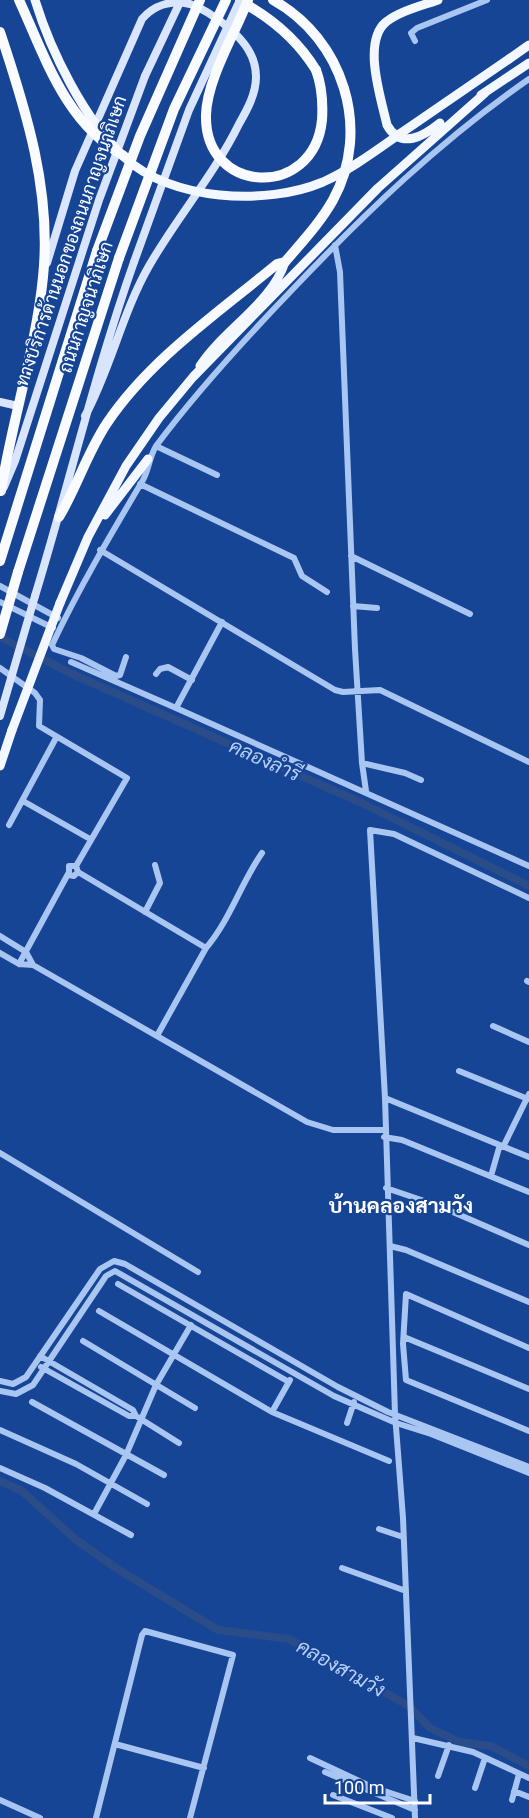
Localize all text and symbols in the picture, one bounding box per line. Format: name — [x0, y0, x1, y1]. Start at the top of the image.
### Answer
street label: ทางบริการด้านนอกของถนนกาญจนาภิเษก — [11, 93, 131, 389]
street label: ถนนกาญจนาภิเษก — [55, 239, 117, 375]
water label: คลองลำรี — [226, 733, 306, 787]
district label: บ้านคลองสามวัง — [329, 1193, 473, 1218]
water label: คลองสามวัง — [293, 1634, 389, 1702]
scale bar — [325, 1767, 430, 1805]
text: 100 m — [334, 1777, 385, 1798]

